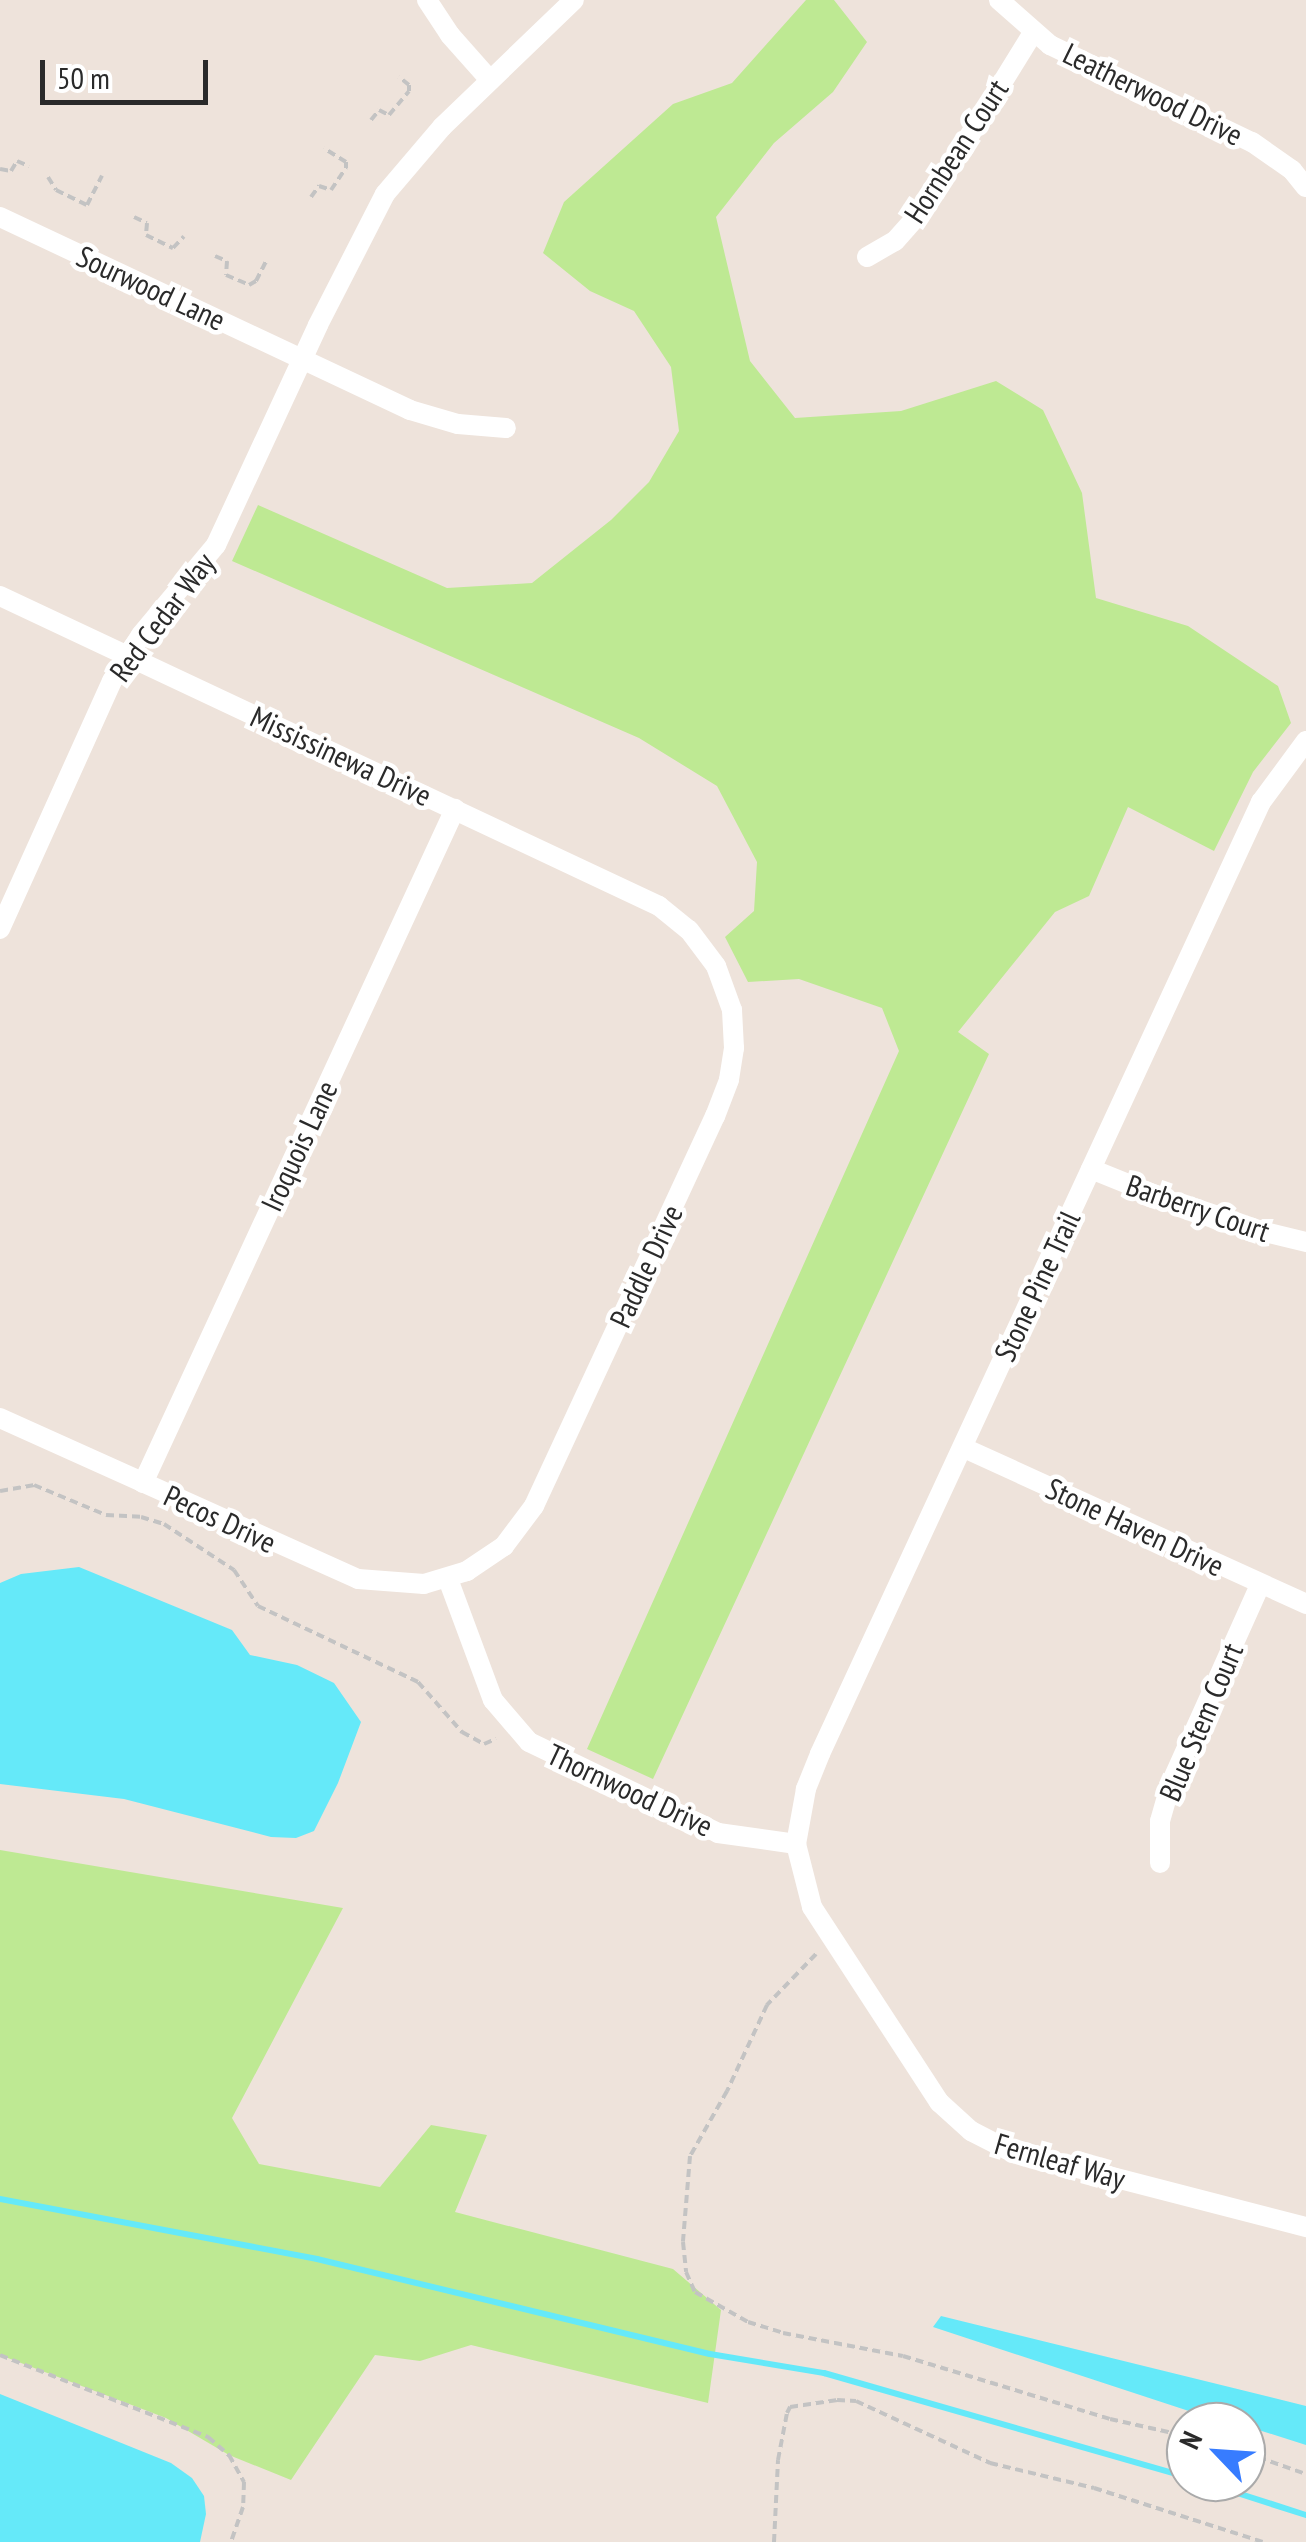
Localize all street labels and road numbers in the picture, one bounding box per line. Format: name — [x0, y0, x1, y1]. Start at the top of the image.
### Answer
street label: Leatherwood Drive — [1058, 35, 1248, 153]
street label: Hornbean Court — [896, 73, 1016, 229]
street label: Sourwood Lane — [71, 238, 231, 338]
street label: Red Cedar Way — [102, 545, 222, 689]
street label: Mississinewa Drive — [245, 698, 437, 814]
street label: Iroquois Lane — [253, 1075, 345, 1217]
street label: Barberry Court — [1121, 1167, 1275, 1249]
street label: Paddle Drive — [602, 1199, 690, 1333]
street label: Stone Pine Trail — [986, 1205, 1088, 1367]
street label: Stone Haven Drive — [1040, 1470, 1230, 1584]
street label: Pecos Drive — [158, 1478, 282, 1560]
street label: Blue Stem Court — [1152, 1638, 1250, 1806]
street label: Thornwood Drive — [542, 1736, 718, 1844]
street label: Fernleaf Way — [991, 2125, 1129, 2197]

